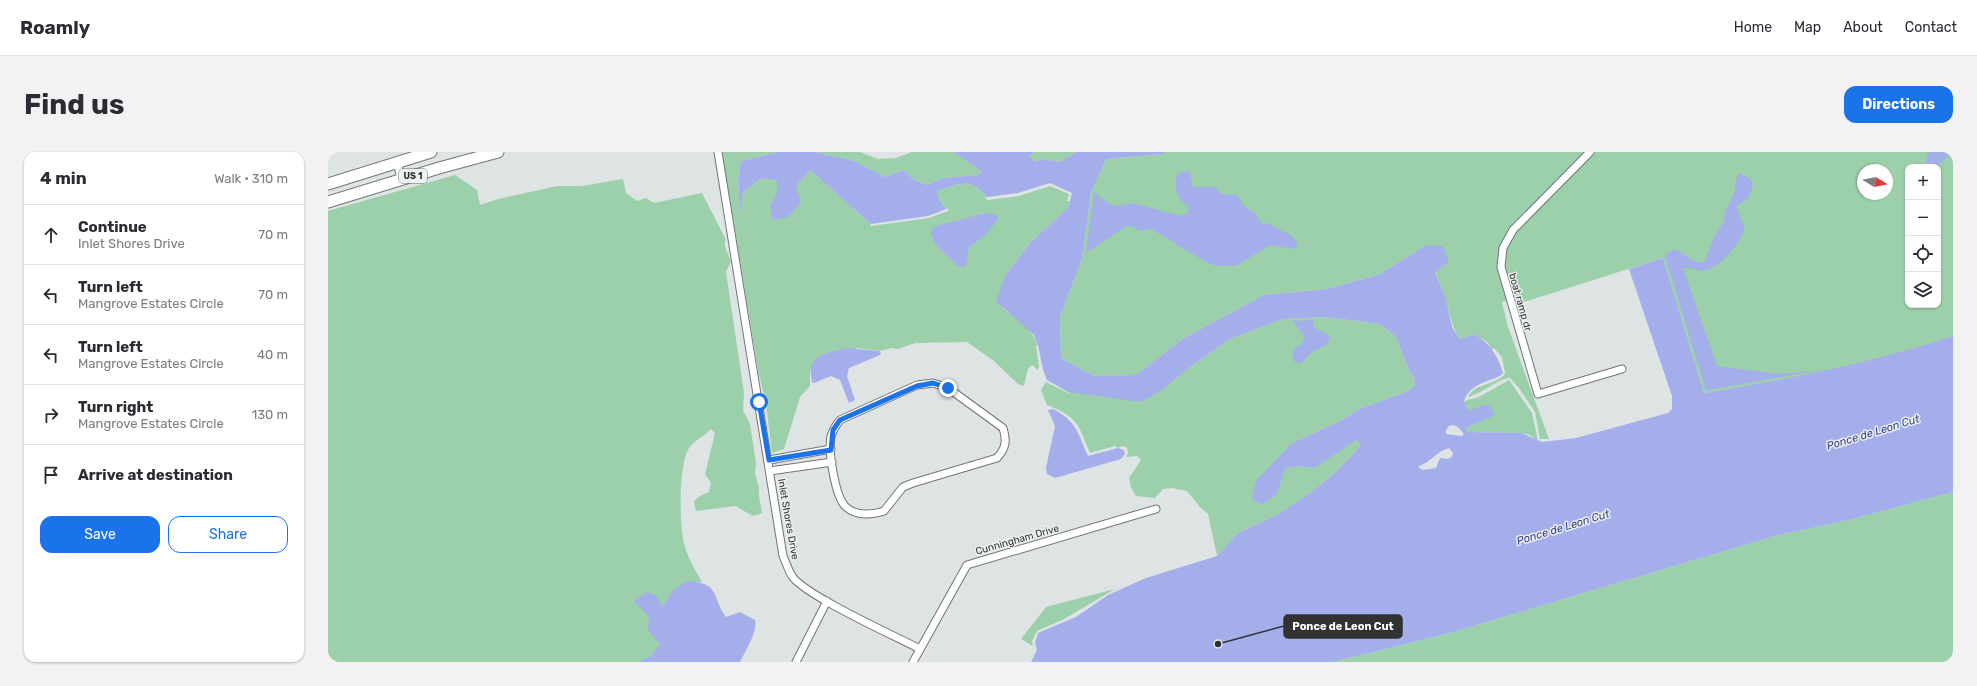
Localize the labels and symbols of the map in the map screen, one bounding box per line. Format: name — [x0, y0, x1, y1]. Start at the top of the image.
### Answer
north arrow — [1857, 164, 1893, 200]
road number: US 1 — [399, 169, 427, 183]
street label: boat ramp dr — [1506, 272, 1534, 333]
route end — [939, 379, 957, 397]
route start — [750, 393, 768, 411]
water label: Ponce de Leon Cut — [1825, 412, 1922, 453]
street label: Inlet Shores Drive — [775, 478, 801, 561]
water label: Ponce de Leon Cut — [1515, 507, 1612, 548]
street label: Cunningham Drive — [974, 522, 1061, 558]
callout: Ponce de Leon Cut — [1284, 615, 1402, 638]
text: Ponce de Leon Cut — [1292, 620, 1394, 633]

